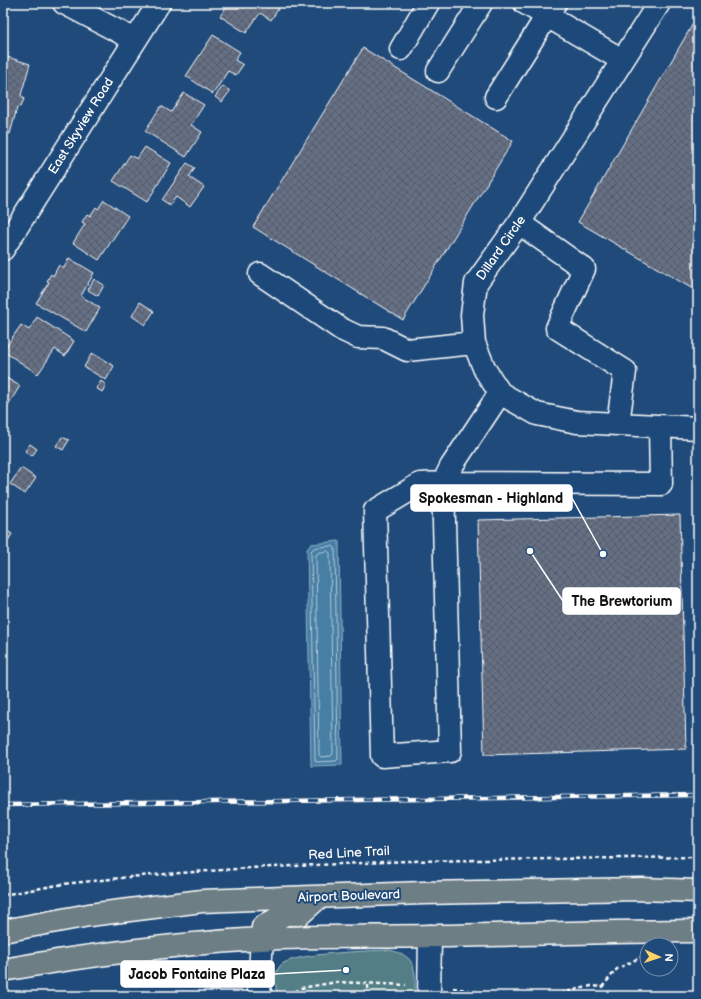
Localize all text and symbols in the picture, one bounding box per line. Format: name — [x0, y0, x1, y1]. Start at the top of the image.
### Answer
street label: East Skyview Road — [45, 75, 117, 177]
street label: Dillard Circle — [473, 212, 529, 283]
callout: Spokesman - Highland — [411, 485, 572, 511]
text: Spokesman - Highland — [419, 490, 563, 507]
callout: The Brewtorium — [563, 588, 680, 614]
text: The Brewtorium — [571, 593, 673, 610]
street label: Red Line Trail — [308, 843, 390, 863]
street label: Airport Boulevard — [298, 886, 400, 906]
north arrow — [639, 937, 679, 977]
text: N — [662, 953, 675, 962]
callout: Jacob Fontaine Plaza — [121, 961, 274, 987]
text: Jacob Fontaine Plaza — [128, 966, 266, 983]

